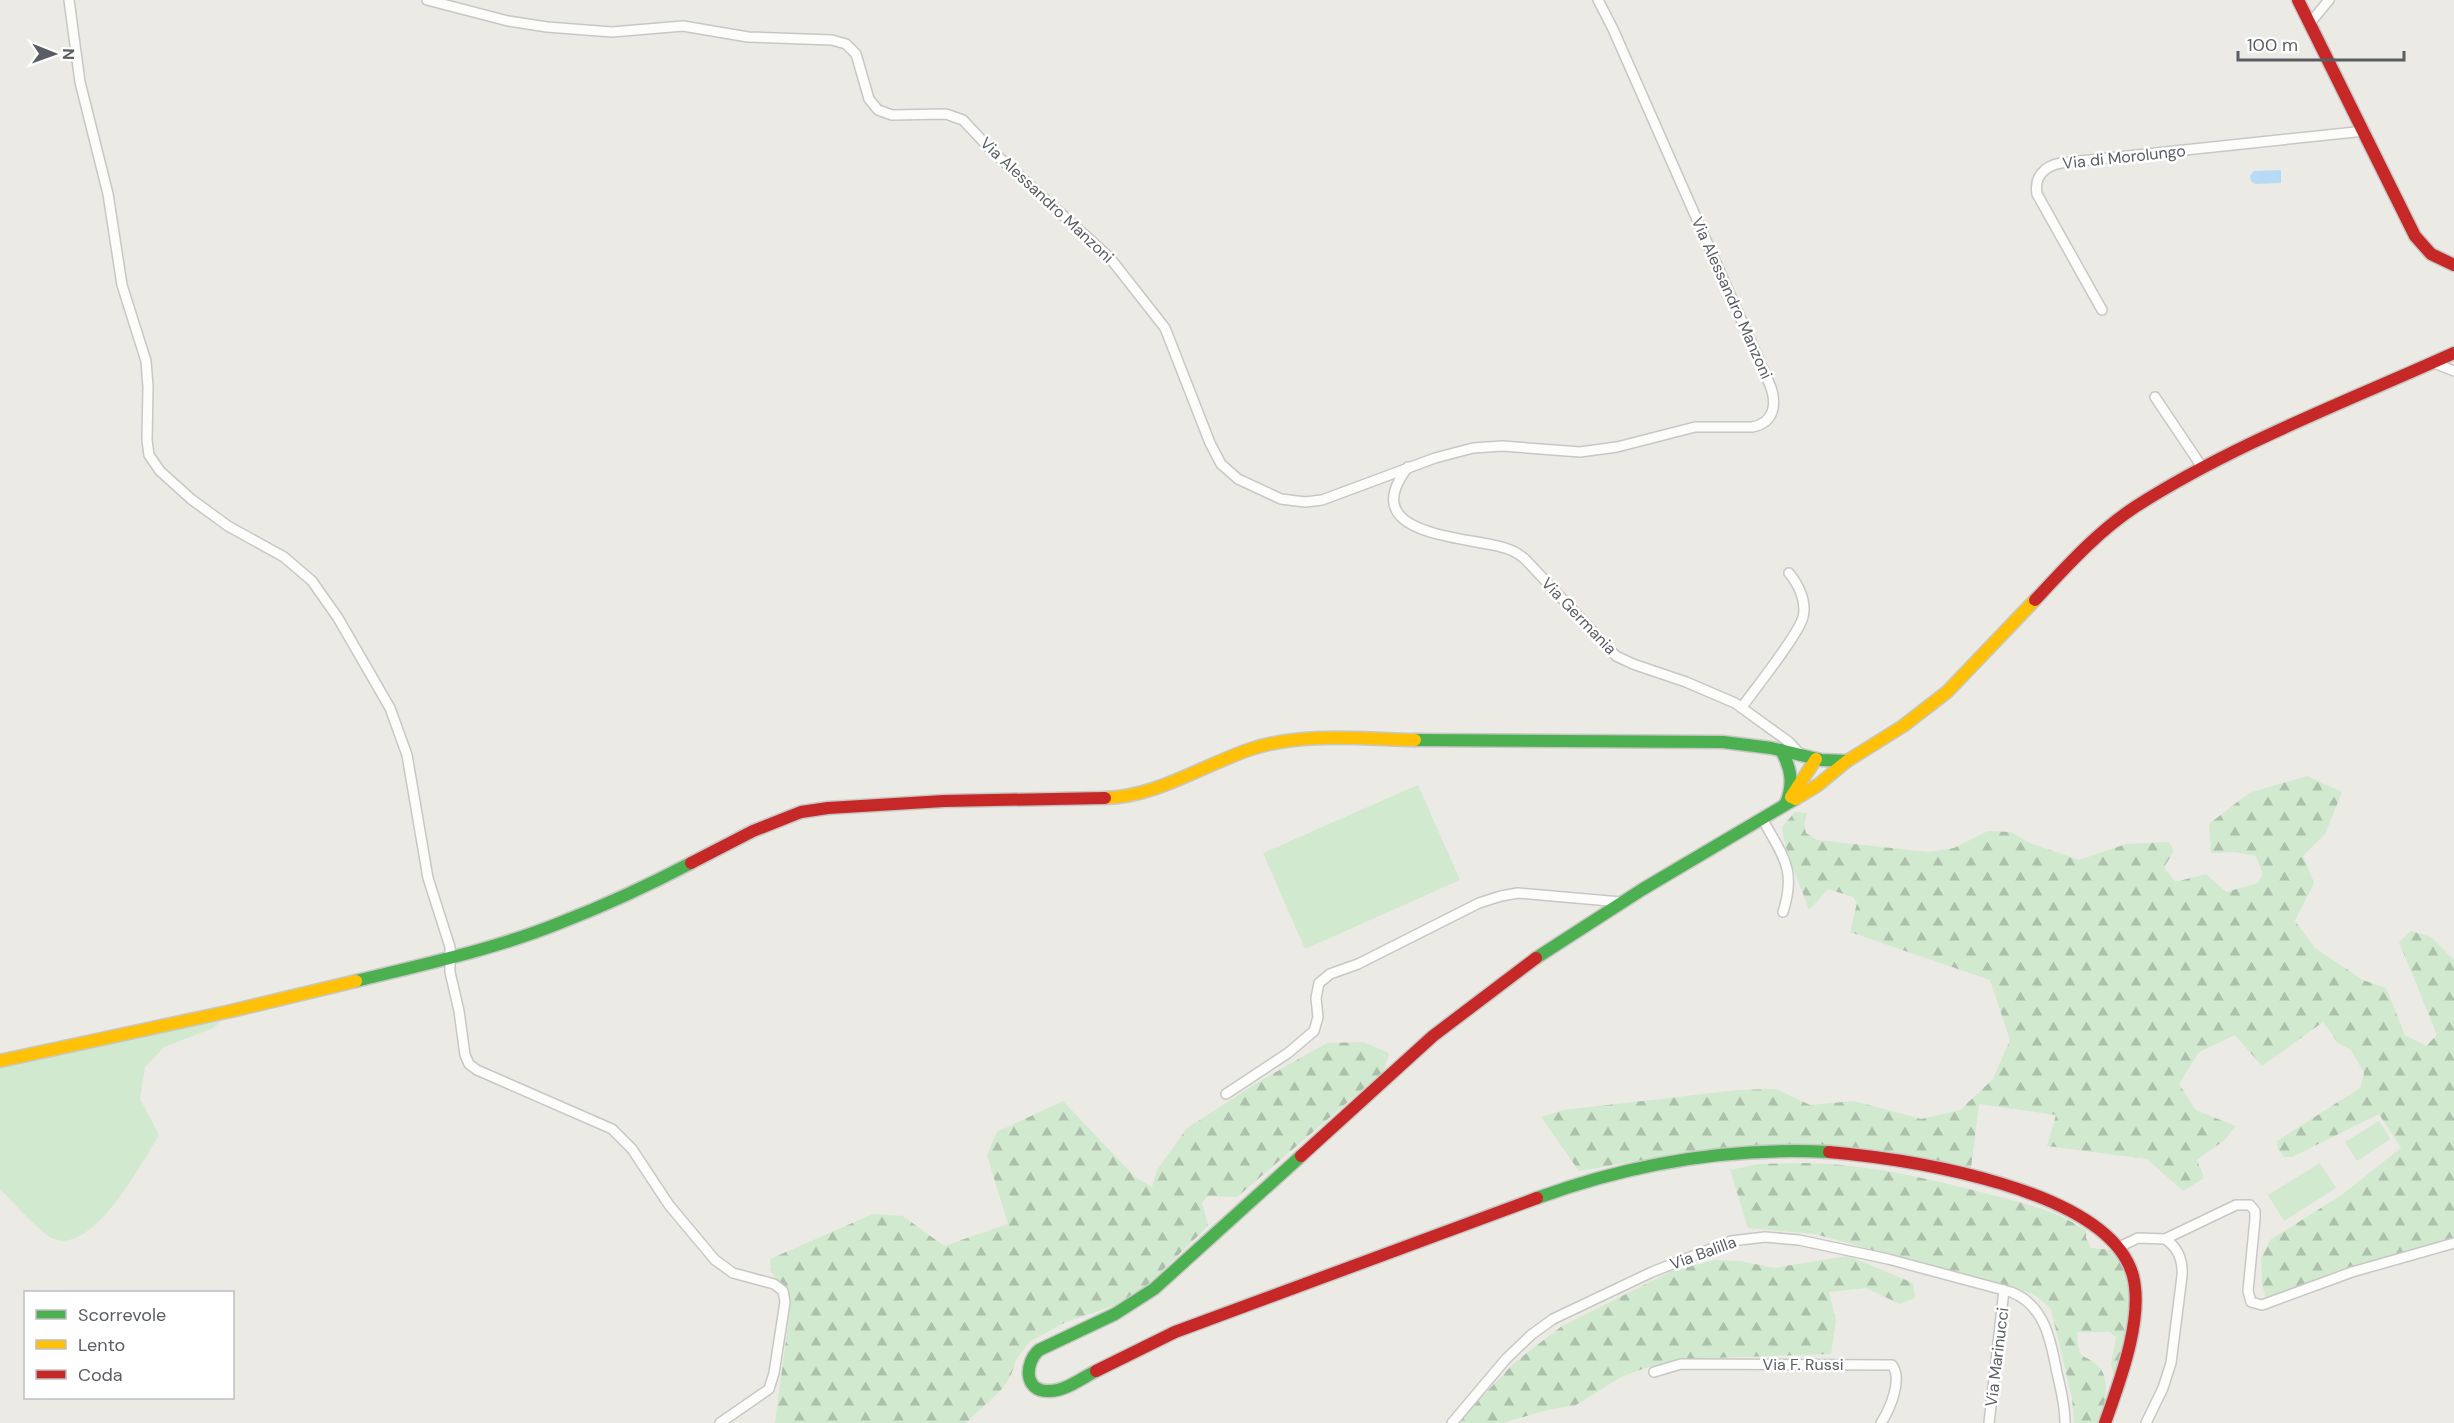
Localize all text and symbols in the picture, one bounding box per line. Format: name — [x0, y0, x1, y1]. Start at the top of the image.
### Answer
north arrow — [24, 24, 84, 84]
scale bar — [2238, 24, 2404, 62]
text: 100 m — [2247, 33, 2298, 57]
text: N — [58, 48, 79, 60]
street label: Via Alessandro Manzoni — [976, 133, 1118, 267]
street label: Via di Morolungo — [2061, 140, 2187, 174]
street label: Via Alessandro Manzoni — [1687, 214, 1777, 382]
street label: Via Germania — [1537, 573, 1621, 659]
street label: Via Balilla — [1667, 1231, 1739, 1275]
legend — [24, 1291, 234, 1399]
text: Scorrevole — [78, 1303, 166, 1327]
street label: Via Marinucci — [1980, 1306, 2014, 1408]
text: Lento — [78, 1333, 125, 1357]
street label: Via F. Russi — [1762, 1354, 1844, 1375]
text: Coda — [78, 1363, 123, 1387]

